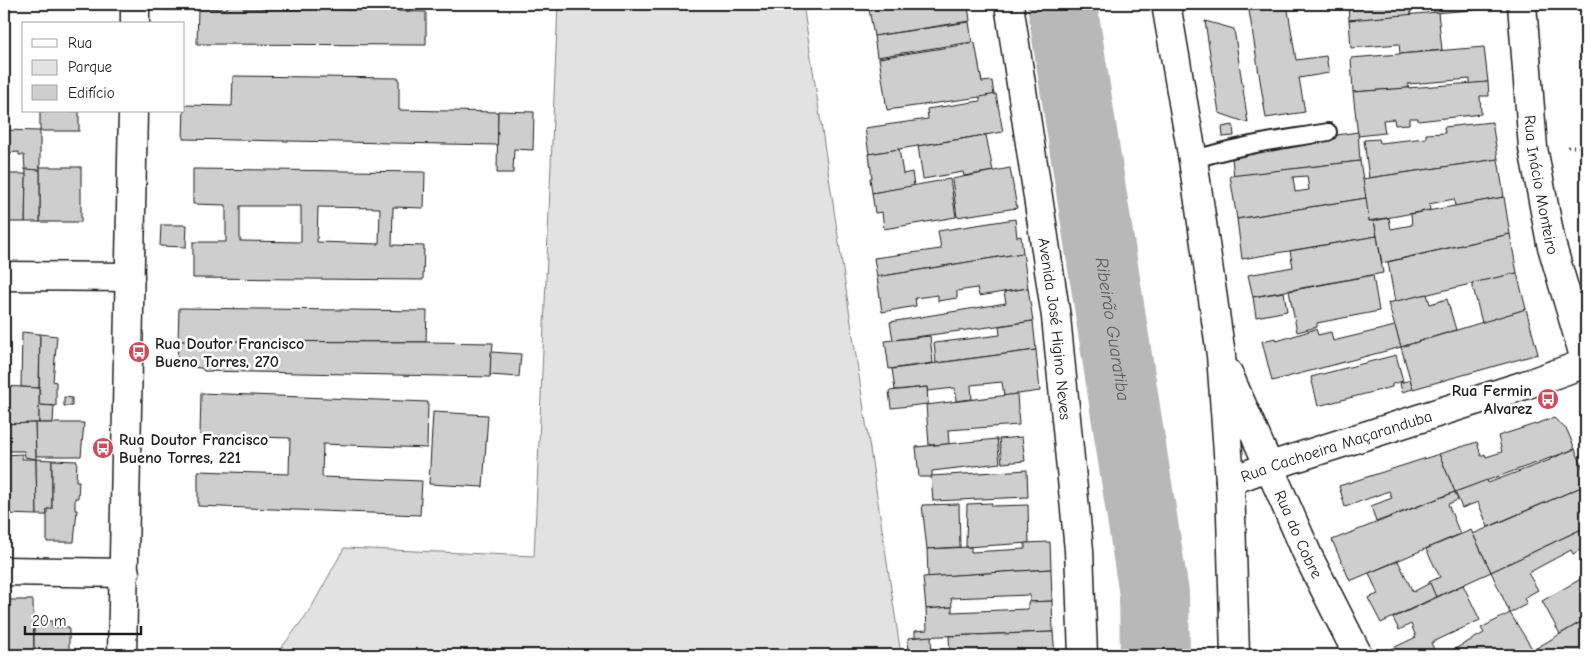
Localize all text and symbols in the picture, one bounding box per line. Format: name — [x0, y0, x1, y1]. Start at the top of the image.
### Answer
legend — [22, 22, 185, 112]
text: Rua — [68, 34, 92, 52]
text: Parque — [68, 58, 113, 76]
text: Edifício — [68, 84, 115, 102]
street label: Rua Inácio Monteiro — [1521, 115, 1562, 257]
street label: Avenida José Higino Neves — [1034, 236, 1074, 421]
water label: Ribeirão Guaratiba — [1091, 256, 1134, 402]
place label: Rua Doutor Francisco Bueno Torres, 270 — [155, 335, 304, 371]
bus stop icon: Rua Doutor Francisco Bueno Torres, 270 — [127, 340, 151, 364]
place label: Rua Fermin Alvarez — [1452, 382, 1532, 418]
bus stop icon: Rua Fermin Alvarez — [1536, 387, 1560, 411]
street label: Rua Cachoeira Maçaranduba — [1238, 407, 1434, 486]
place label: Rua Doutor Francisco Bueno Torres, 221 — [119, 431, 268, 467]
bus stop icon: Rua Doutor Francisco Bueno Torres, 221 — [91, 436, 115, 460]
street label: Rua do Cobre — [1270, 488, 1326, 582]
scale bar — [25, 604, 141, 636]
text: 20 m — [32, 612, 66, 630]

